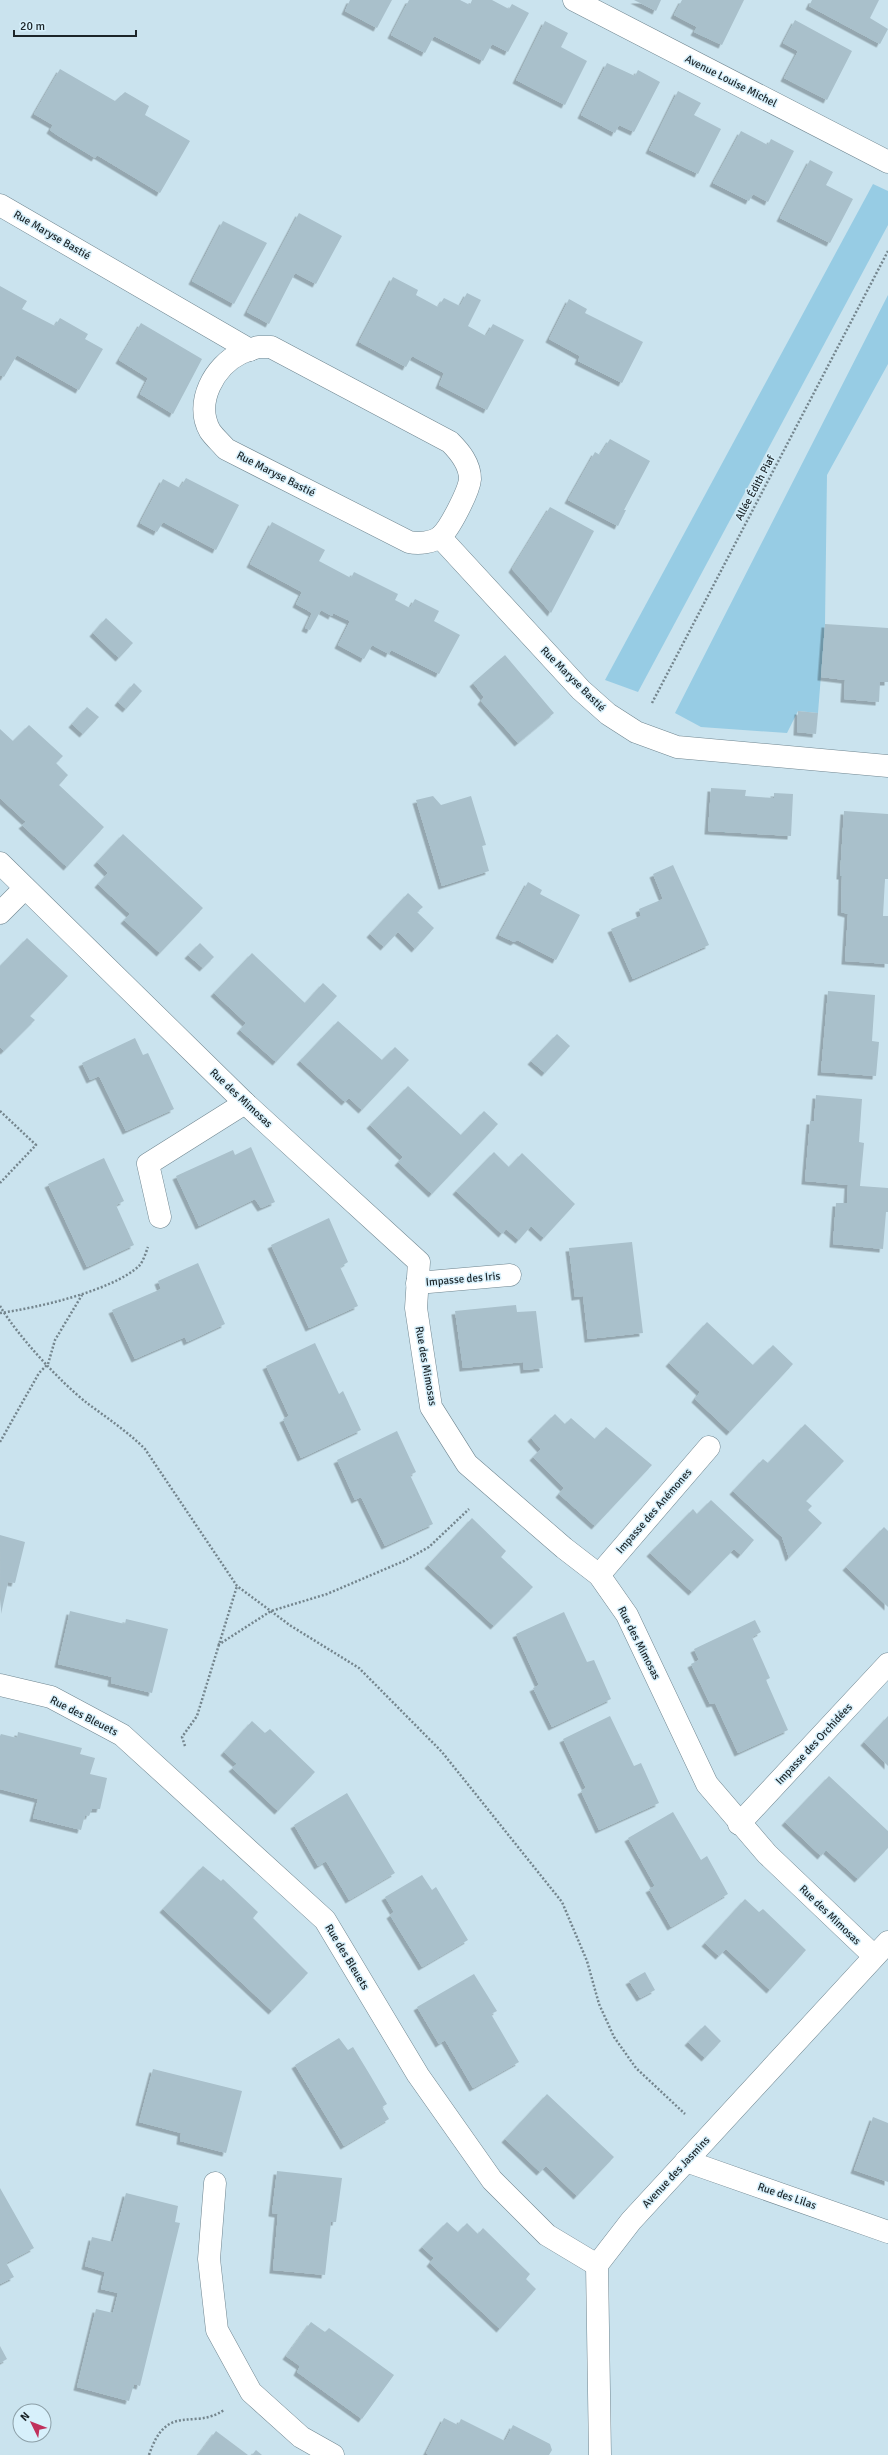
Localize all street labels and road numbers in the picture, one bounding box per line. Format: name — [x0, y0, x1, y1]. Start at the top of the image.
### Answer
street label: Avenue Louise Michel — [683, 52, 779, 110]
street label: Rue Maryse Bastié — [11, 208, 93, 262]
street label: Rue Maryse Bastié — [235, 449, 317, 499]
street label: Allée Édith Piaf — [732, 452, 778, 523]
street label: Rue Maryse Bastié — [538, 644, 608, 714]
street label: Rue des Mimosas — [207, 1066, 275, 1130]
street label: Impasse des Iris — [425, 1269, 501, 1289]
street label: Rue des Mimosas — [413, 1325, 439, 1407]
street label: Impasse des Anémones — [613, 1466, 695, 1556]
street label: Rue des Mimosas — [615, 1604, 663, 1682]
street label: Rue des Bleuets — [48, 1693, 120, 1739]
street label: Impasse des Orchidées — [773, 1701, 855, 1787]
street label: Rue des Mimosas — [797, 1882, 864, 1948]
street label: Rue des Bleuets — [322, 1922, 372, 1992]
street label: Avenue des Jasmins — [640, 2133, 713, 2210]
street label: Rue des Lilas — [756, 2180, 818, 2212]

